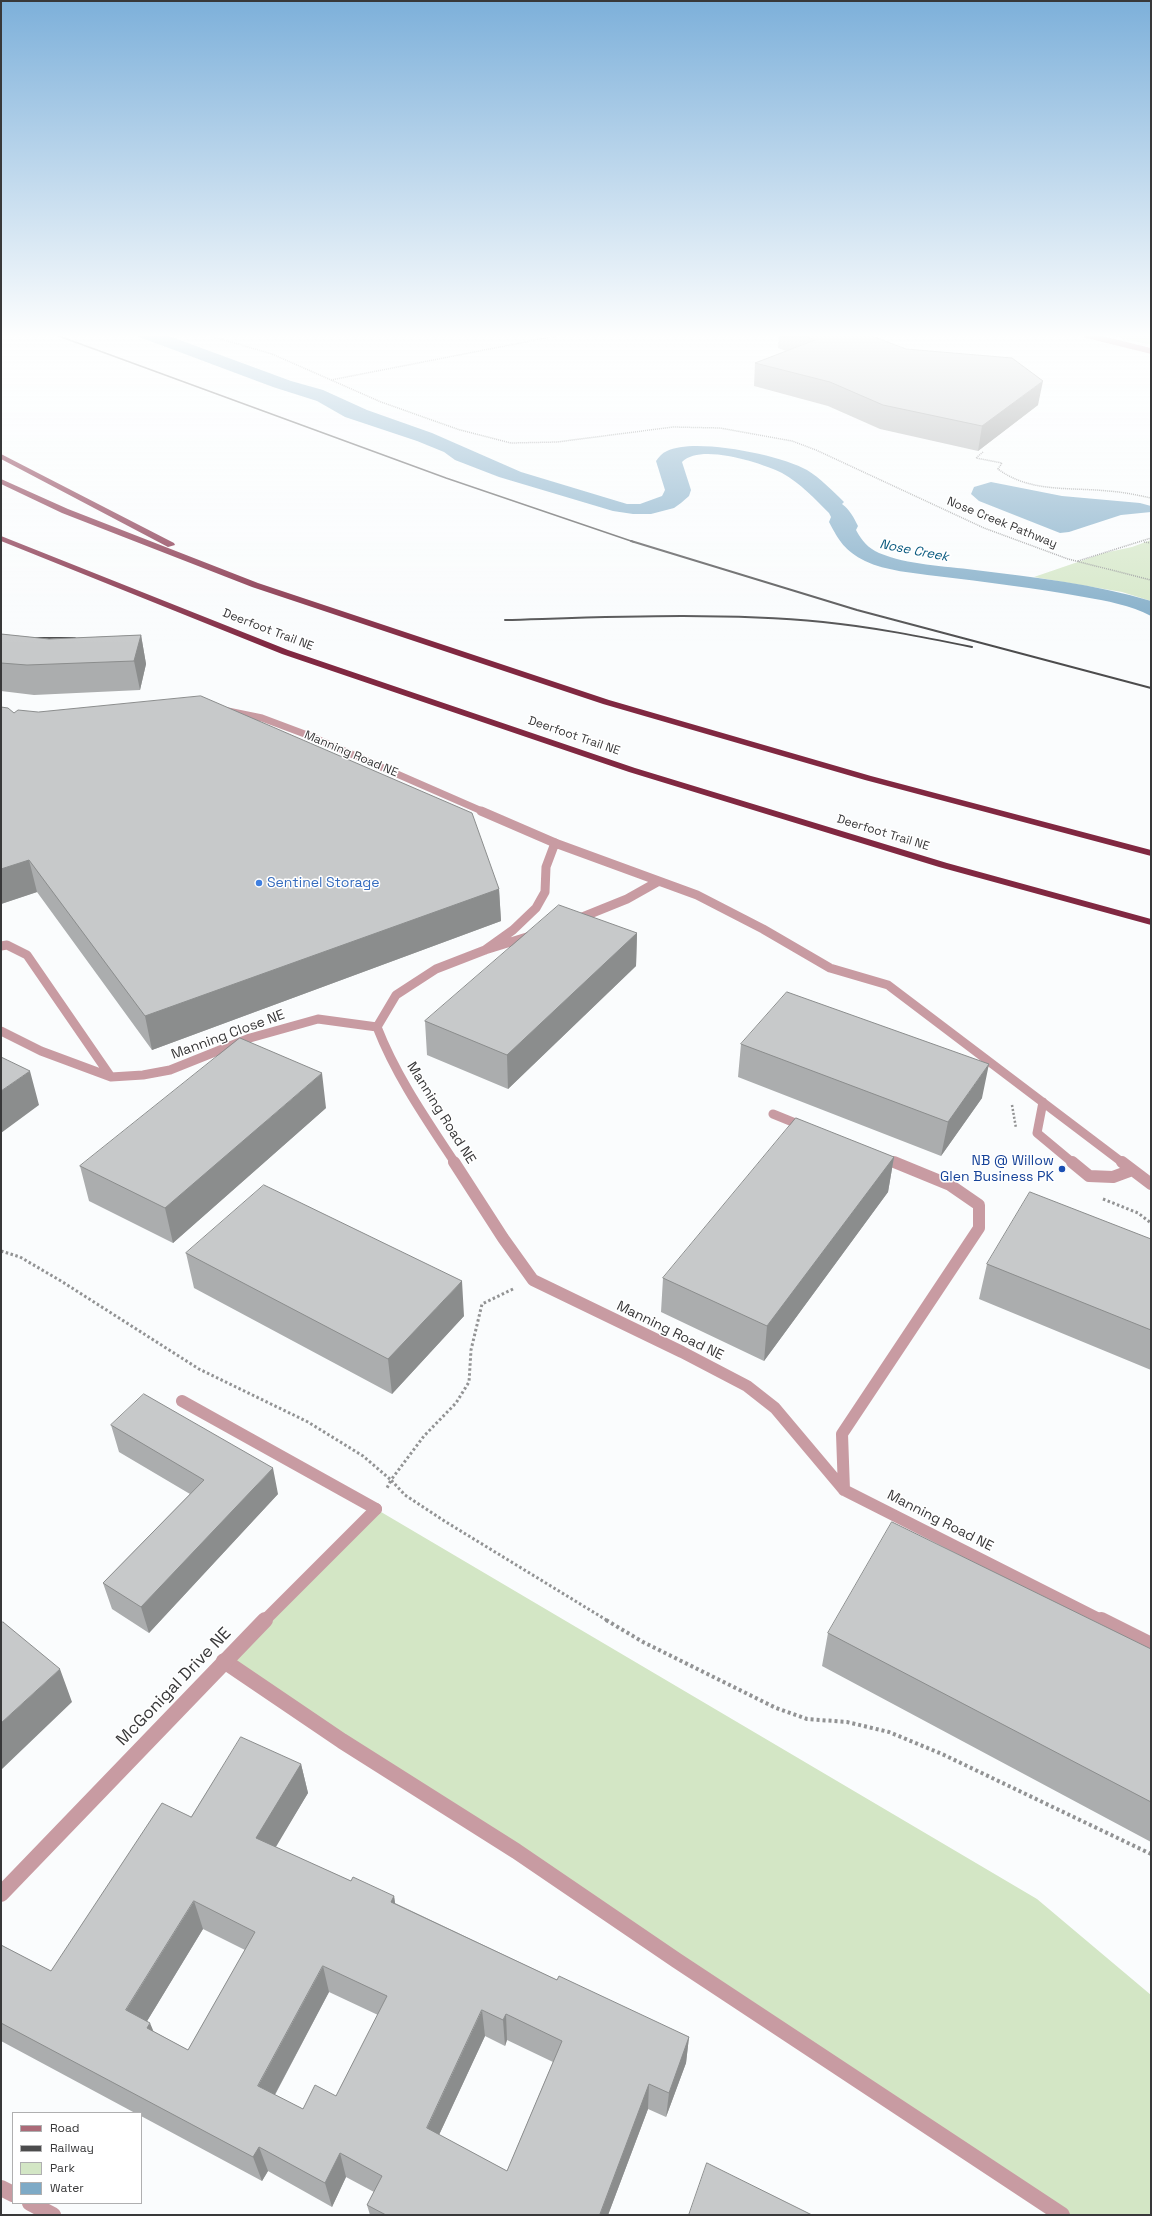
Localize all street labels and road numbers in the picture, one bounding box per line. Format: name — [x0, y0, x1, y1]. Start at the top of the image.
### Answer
street label: Nose Creek Pathway — [945, 494, 1059, 552]
street label: Deerfoot Trail NE — [221, 606, 315, 654]
street label: Deerfoot Trail NE — [526, 714, 622, 758]
street label: Manning Road NE — [302, 728, 400, 780]
street label: Deerfoot Trail NE — [835, 812, 931, 854]
street label: Manning Close NE — [169, 1007, 287, 1063]
street label: Manning Road NE — [403, 1059, 479, 1167]
street label: Manning Road NE — [614, 1298, 726, 1364]
street label: Manning Road NE — [884, 1487, 996, 1555]
street label: McGonigal Drive NE — [112, 1624, 236, 1750]

